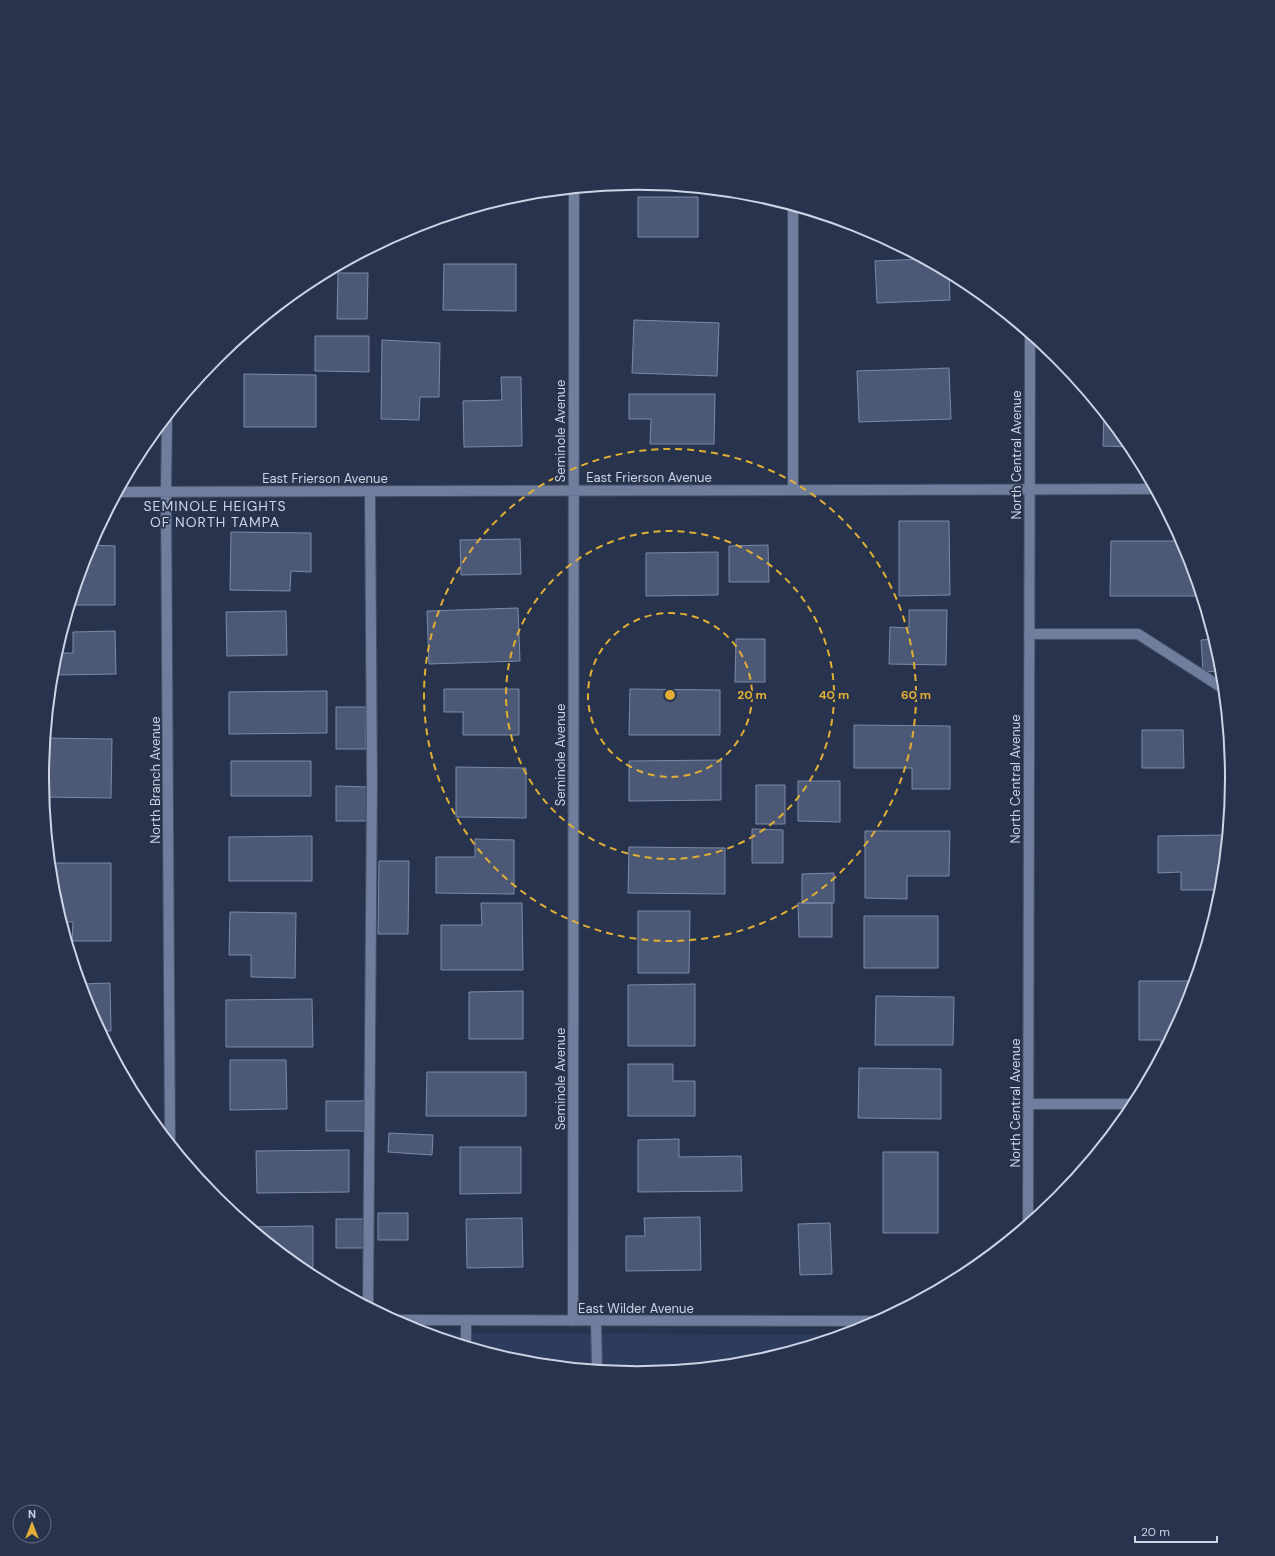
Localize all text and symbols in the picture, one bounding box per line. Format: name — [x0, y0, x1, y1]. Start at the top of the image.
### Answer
street label: Seminole Avenue — [552, 380, 569, 482]
street label: North Central Avenue — [1008, 390, 1025, 520]
street label: East Frierson Avenue — [586, 469, 712, 486]
street label: East Frierson Avenue — [262, 470, 388, 487]
district label: SEMINOLE HEIGHTS OF NORTH TAMPA — [143, 497, 287, 531]
text: 20 m — [737, 687, 767, 703]
text: 40 m — [819, 687, 849, 703]
text: 60 m — [901, 687, 931, 703]
centre of rings — [663, 688, 677, 702]
street label: Seminole Avenue — [552, 704, 569, 806]
street label: North Central Avenue — [1007, 714, 1024, 844]
street label: North Branch Avenue — [147, 716, 164, 844]
street label: Seminole Avenue — [552, 1028, 569, 1130]
street label: North Central Avenue — [1007, 1038, 1024, 1168]
street label: East Wilder Avenue — [578, 1300, 694, 1317]
north arrow — [12, 1504, 52, 1544]
text: N — [28, 1507, 36, 1521]
scale bar — [1135, 1518, 1217, 1544]
text: 20 m — [1141, 1524, 1170, 1540]

